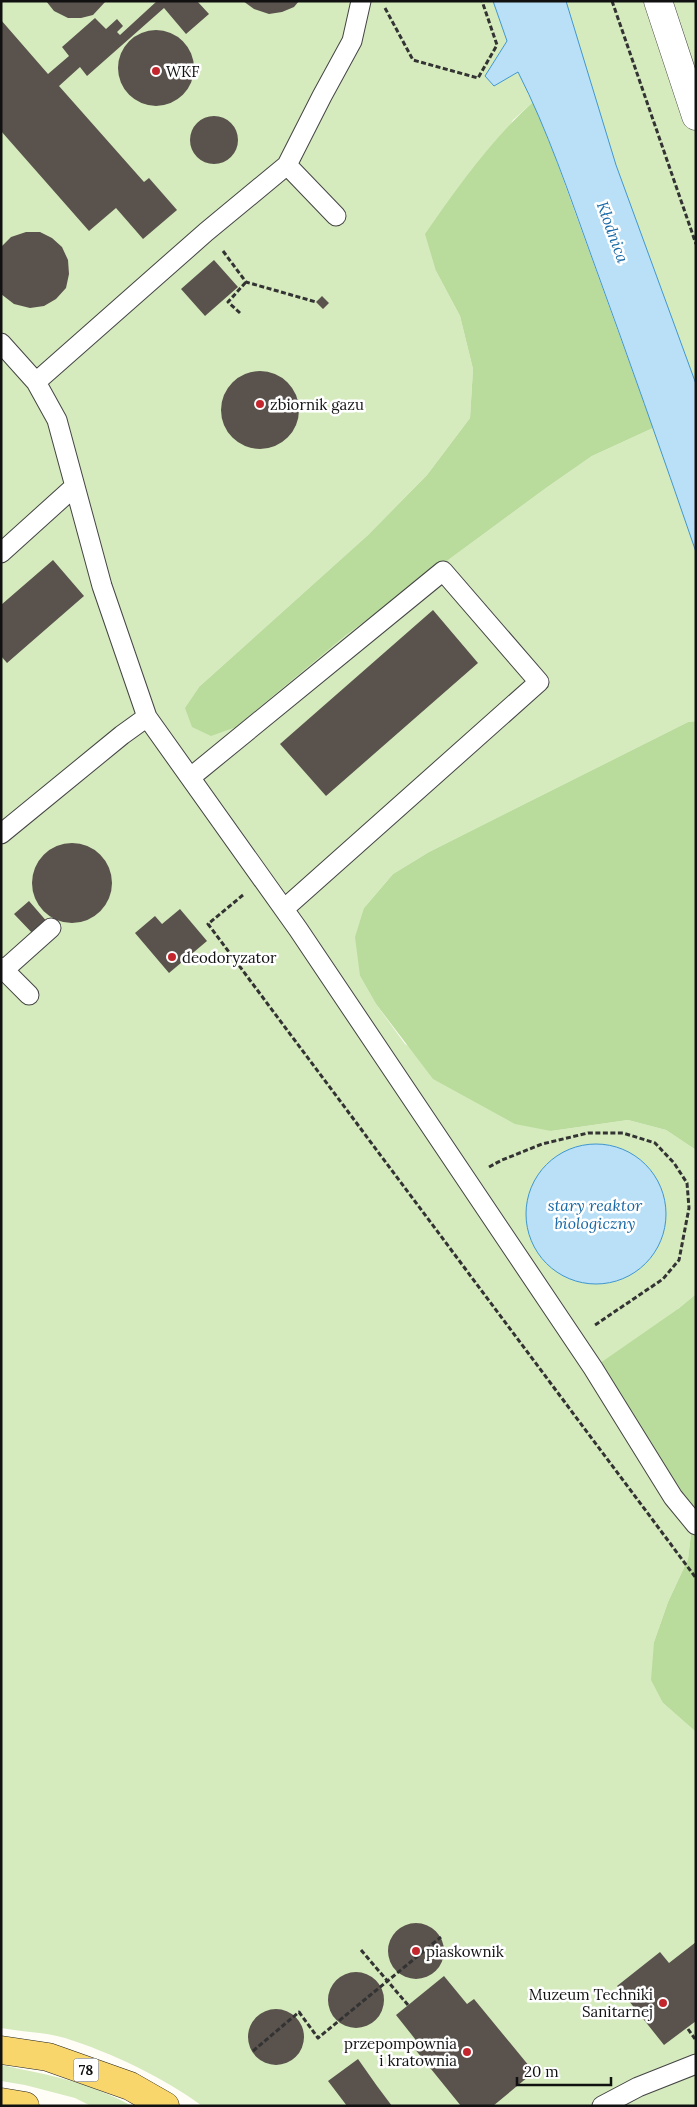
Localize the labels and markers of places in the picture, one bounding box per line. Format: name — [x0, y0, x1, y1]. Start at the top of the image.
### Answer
place label: WKF — [166, 62, 199, 81]
marker: WKF — [150, 65, 162, 77]
place label: zbiornik gazu — [270, 395, 364, 414]
marker: zbiornik gazu — [254, 398, 266, 410]
place label: deodoryzator — [182, 948, 277, 967]
marker: deodoryzator — [166, 951, 178, 963]
place label: piaskownik — [426, 1942, 504, 1961]
marker: piaskownik — [410, 1945, 422, 1957]
place label: Muzeum Techniki Sanitarnej — [529, 1985, 653, 2021]
marker: Muzeum Techniki Sanitarnej — [657, 1997, 669, 2009]
place label: przepompownia i kratownia — [344, 2034, 457, 2070]
marker: przepompownia i kratownia — [461, 2046, 473, 2058]

